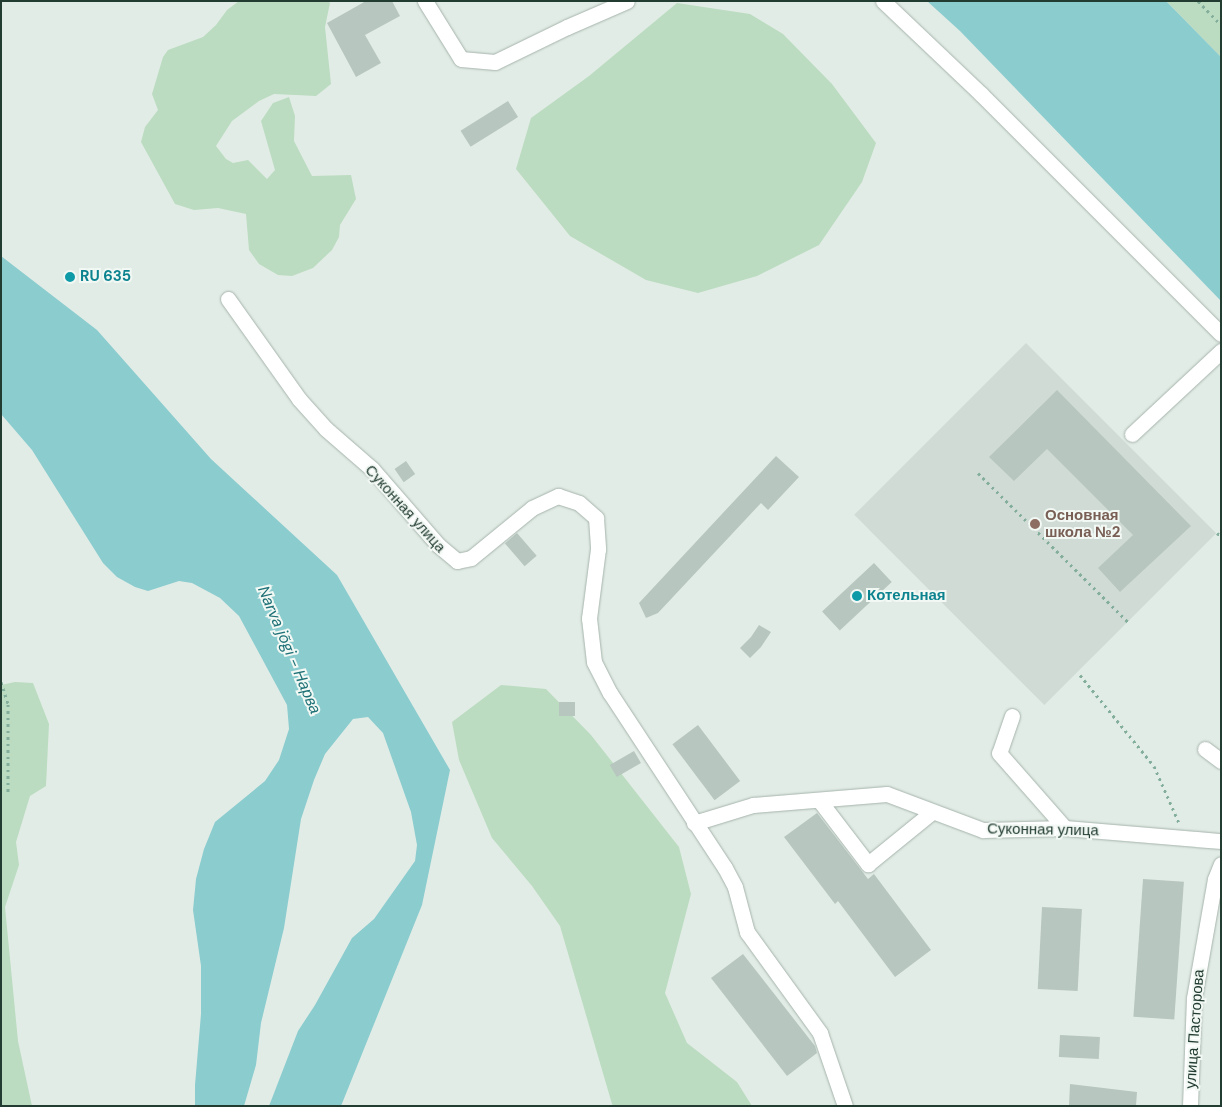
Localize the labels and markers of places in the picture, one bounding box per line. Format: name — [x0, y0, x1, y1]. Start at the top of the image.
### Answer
place label: RU 635 — [80, 268, 131, 286]
marker: RU 635 — [64, 271, 76, 283]
place label: Основная школа №2 — [1045, 506, 1120, 541]
marker: Основная школа №2 — [1029, 518, 1041, 530]
place label: Котельная — [867, 587, 946, 605]
marker: Котельная — [851, 590, 863, 602]

